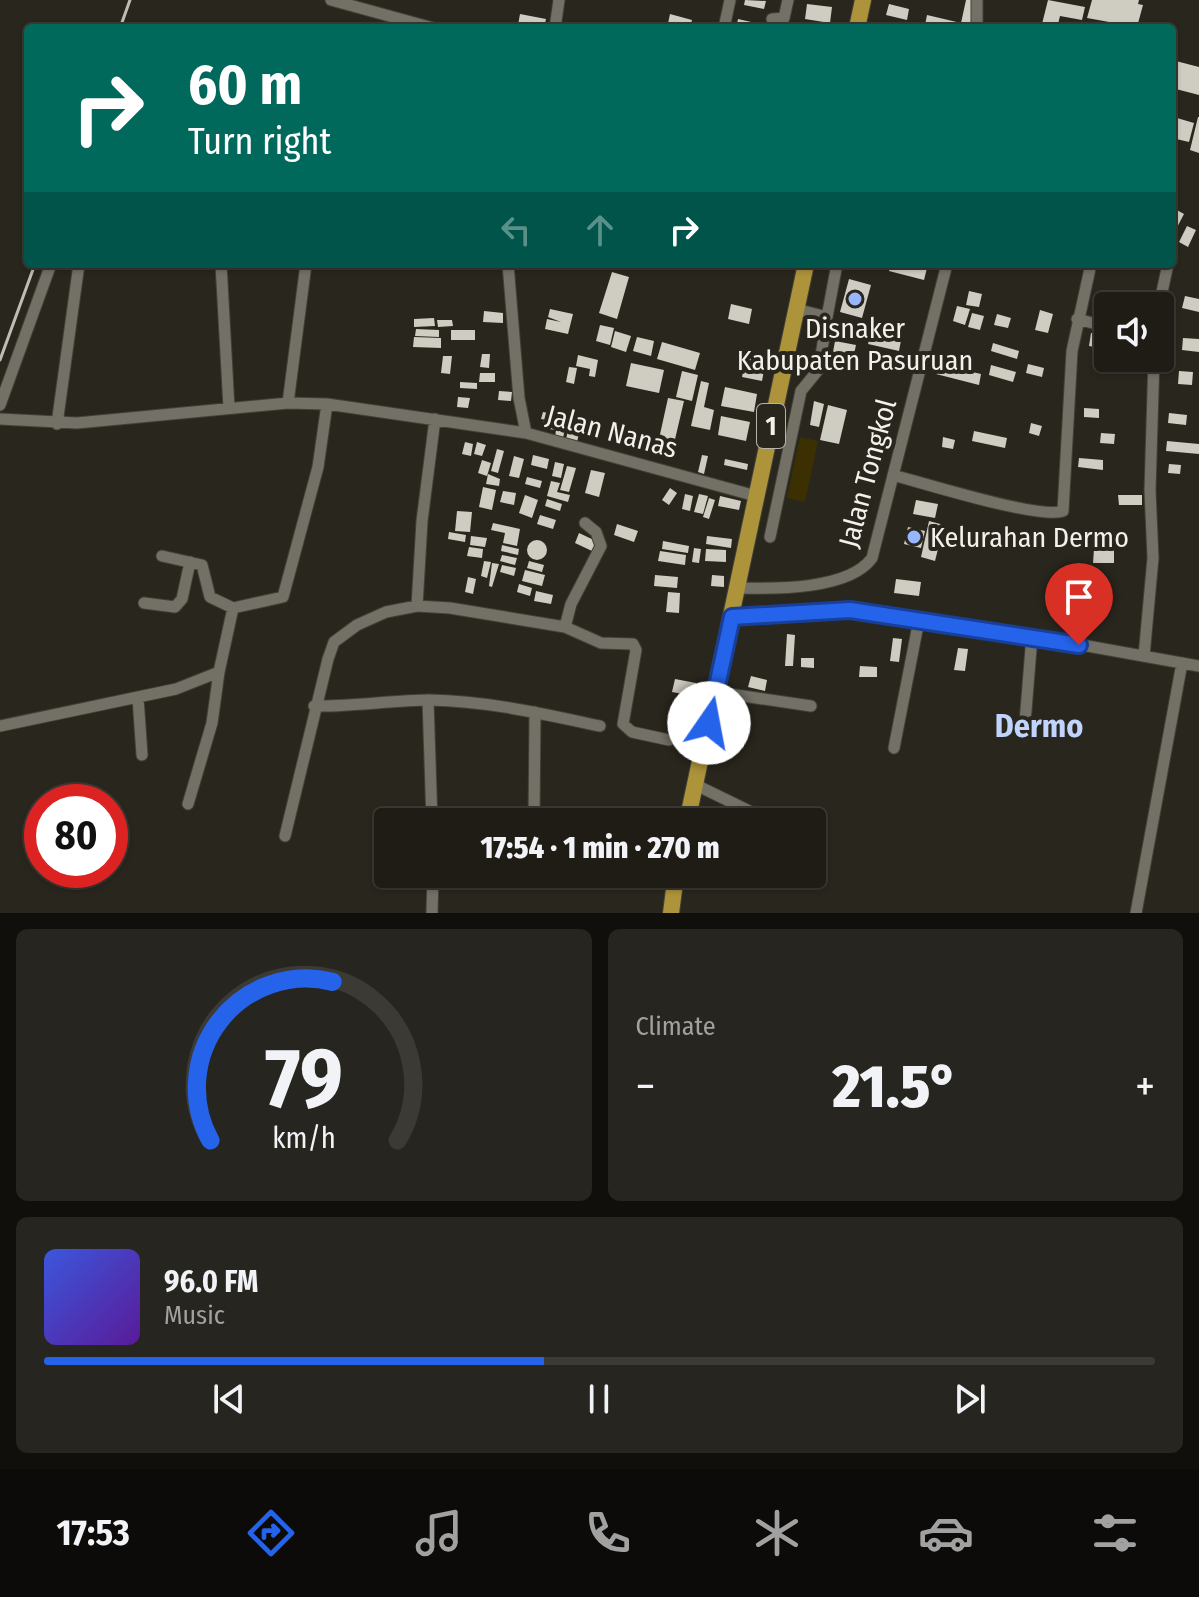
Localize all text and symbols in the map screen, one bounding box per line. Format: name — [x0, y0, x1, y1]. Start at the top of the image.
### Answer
text: 60 m — [188, 52, 302, 119]
icon: right — [56, 56, 160, 160]
text: Turn right — [188, 120, 331, 164]
icon: left — [494, 208, 538, 252]
icon: ahead — [578, 208, 622, 252]
icon: right — [662, 208, 706, 252]
marker: Disnaker Kabupaten Pasuruan — [846, 290, 864, 308]
map controls — [1094, 292, 1174, 372]
button: sound — [1094, 292, 1174, 372]
place label: Disnaker Kabupaten Pasuruan — [737, 312, 973, 377]
street label: Jalan Tongkol — [832, 395, 903, 551]
street label: Jalan Nanas — [543, 398, 681, 465]
road number: 1 — [757, 404, 785, 448]
place label: Kelurahan Dermo — [930, 521, 1129, 554]
marker: Kelurahan Dermo — [905, 528, 923, 546]
pin — [1045, 563, 1113, 645]
icon: arrive — [1057, 575, 1101, 619]
position arrow — [667, 681, 751, 765]
district label: Dermo — [995, 707, 1083, 745]
speed limit sign: 80 — [24, 784, 128, 888]
text: 17:54 · 1 min · 270 m — [480, 830, 720, 866]
text: Climate — [636, 1011, 716, 1042]
text: 79 — [265, 1029, 343, 1129]
text: 21.5° — [833, 1051, 958, 1123]
text: − — [636, 1060, 655, 1113]
text: + — [1135, 1060, 1155, 1113]
text: km/h — [272, 1121, 336, 1156]
text: 96.0 FM — [164, 1264, 258, 1300]
text: Music — [164, 1300, 225, 1331]
icon: previous — [207, 1377, 251, 1421]
icon: pause — [577, 1377, 621, 1421]
icon: next — [948, 1377, 992, 1421]
icon: directions — [243, 1505, 299, 1561]
icon: music — [411, 1505, 467, 1561]
icon: phone — [580, 1505, 636, 1561]
icon: climate — [749, 1505, 805, 1561]
icon: car — [918, 1505, 974, 1561]
icon: filters — [1087, 1505, 1143, 1561]
text: 17:53 — [56, 1511, 130, 1555]

